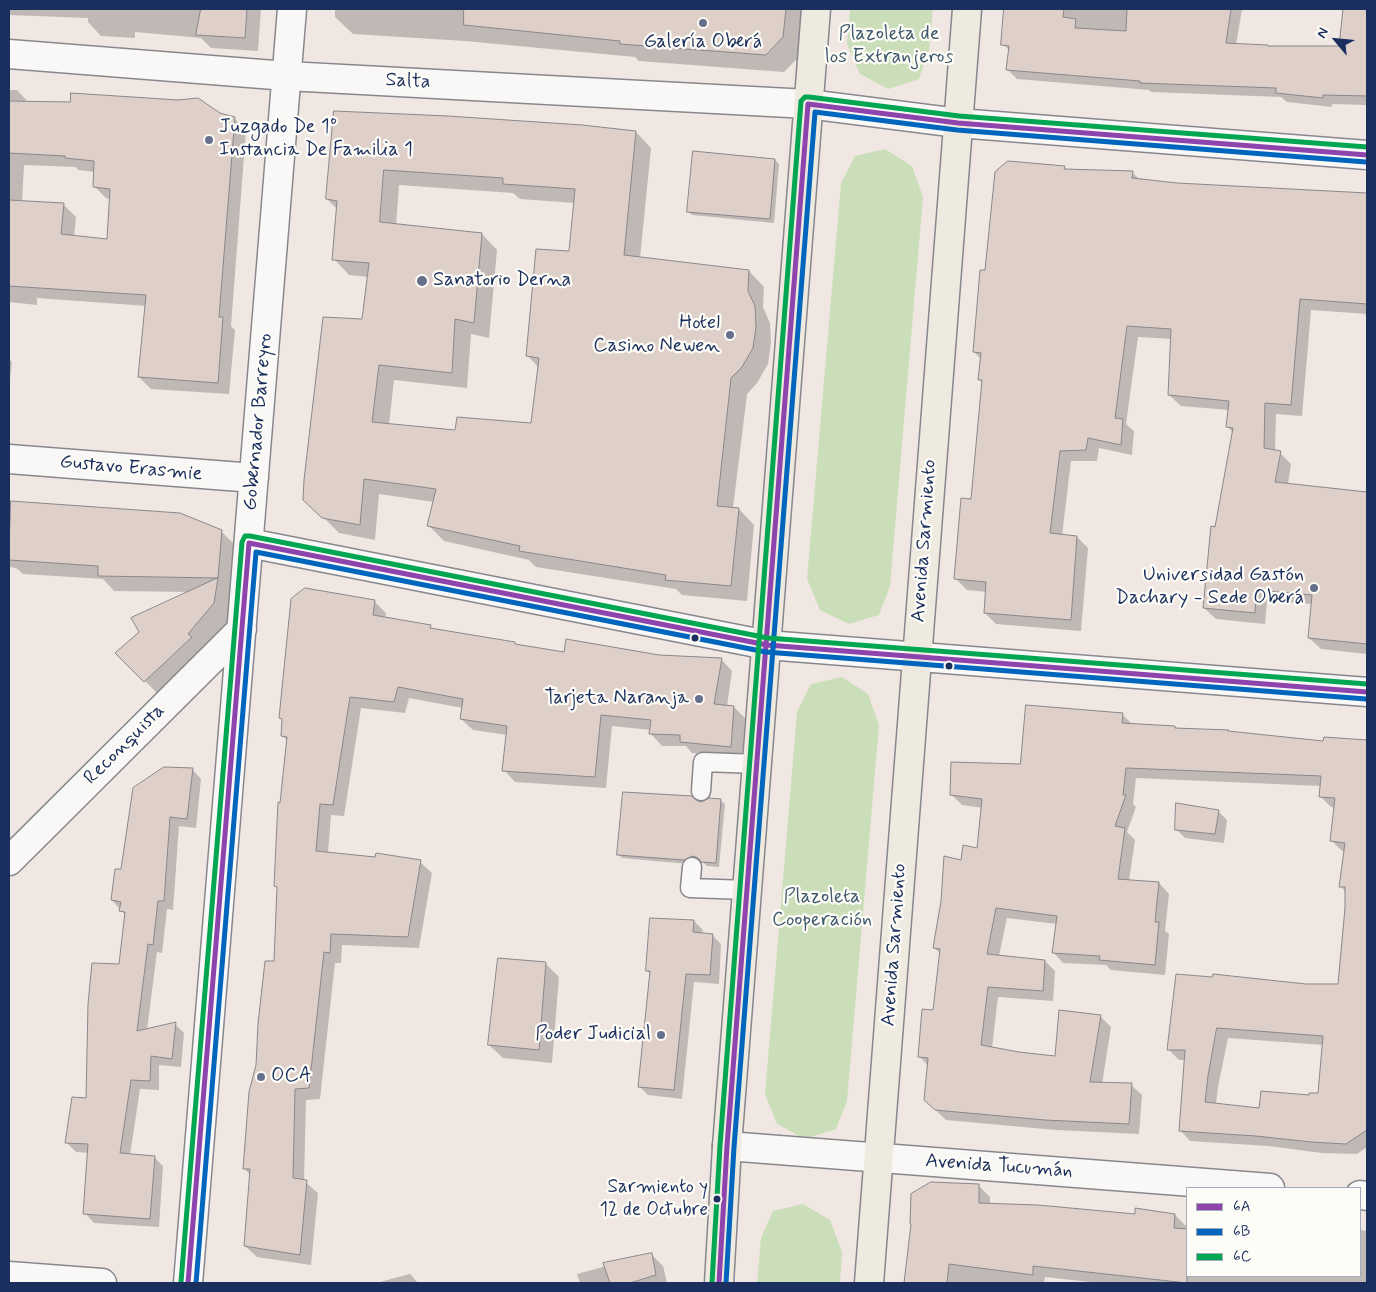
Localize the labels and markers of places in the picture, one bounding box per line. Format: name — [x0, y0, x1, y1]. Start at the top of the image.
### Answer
marker: Galería Oberá — [697, 17, 709, 29]
place label: Galería Oberá — [644, 31, 762, 55]
place label: Juzgado De 1º Instancia De Familia 1 — [219, 116, 413, 163]
marker: Juzgado De 1º Instancia De Familia 1 — [203, 134, 215, 146]
place label: Sanatorio Derna — [433, 269, 571, 293]
marker: Sanatorio Derna — [415, 274, 429, 288]
place label: Hotel Casino Newen — [593, 312, 720, 359]
marker: Hotel Casino Newen — [724, 329, 736, 341]
place label: Universidad Gastón Dachary - Sede Oberá — [1115, 564, 1304, 611]
marker: Universidad Gastón Dachary - Sede Oberá — [1308, 582, 1320, 594]
unlabelled marker — [690, 633, 700, 643]
unlabelled marker — [944, 661, 954, 671]
place label: Tarjeta Naranja — [545, 687, 689, 711]
marker: Tarjeta Naranja — [693, 693, 705, 705]
place label: Poder Judicial — [535, 1023, 651, 1047]
marker: Poder Judicial — [655, 1029, 667, 1041]
place label: OCA — [271, 1065, 311, 1089]
marker: OCA — [255, 1071, 267, 1083]
place label: Sarmiento y 12 de Octubre — [599, 1177, 708, 1221]
marker: Sarmiento y 12 de Octubre — [712, 1194, 722, 1204]

